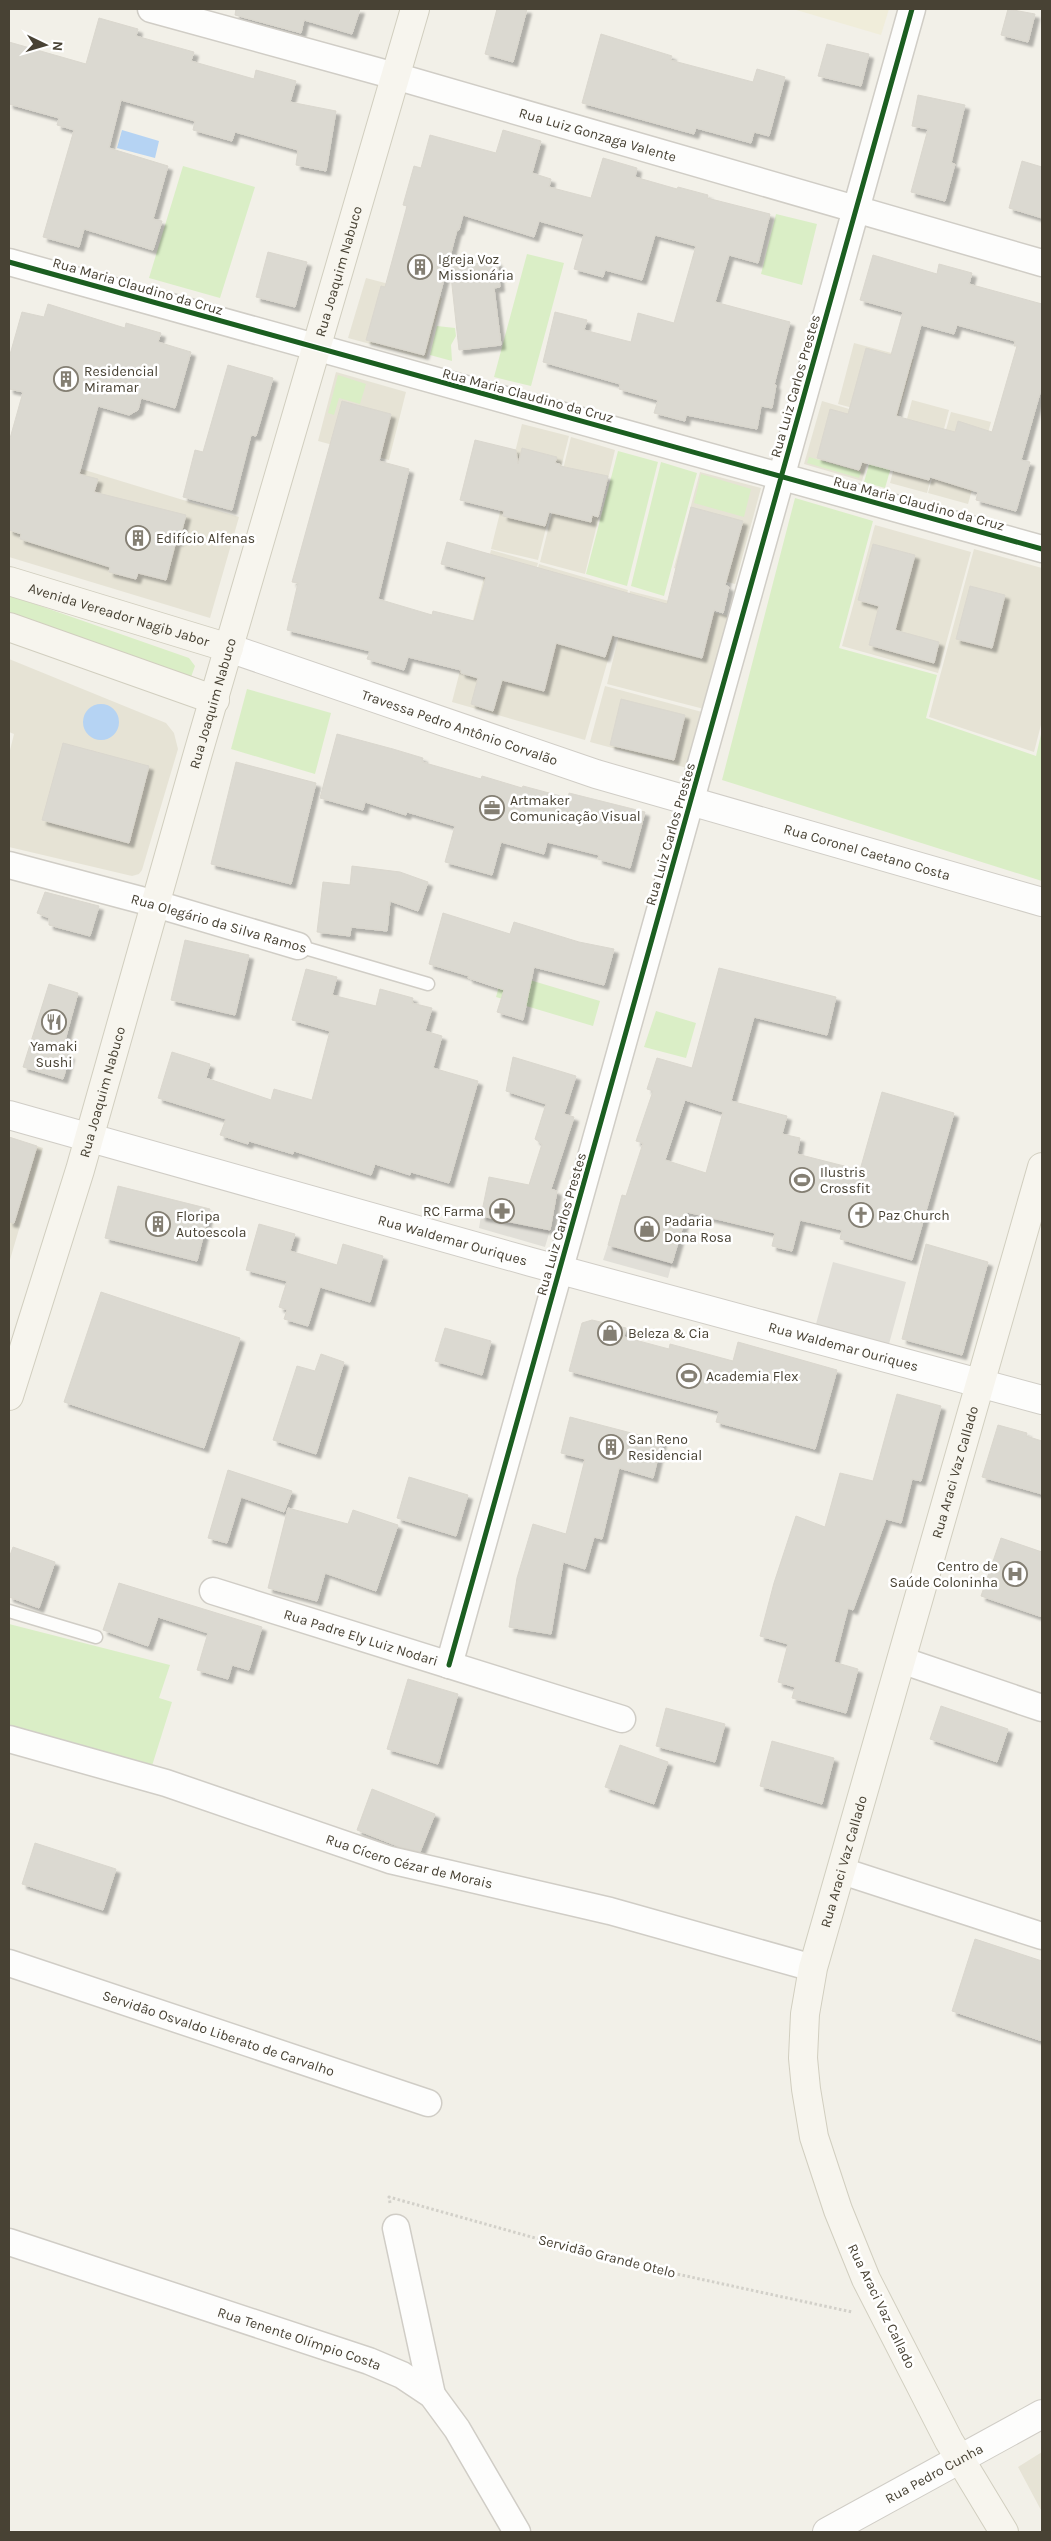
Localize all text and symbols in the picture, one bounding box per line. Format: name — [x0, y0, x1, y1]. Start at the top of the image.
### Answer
north arrow — [20, 20, 70, 70]
text: N — [49, 40, 66, 52]
street label: Rua Luiz Gonzaga Valente — [517, 104, 678, 166]
street label: Rua Joaquim Nabuco — [312, 204, 366, 339]
place label: Igreja Voz Missionária — [438, 251, 514, 284]
street label: Rua Maria Claudino da Cruz — [51, 254, 225, 319]
building icon: Igreja Voz Missionária — [407, 254, 433, 280]
street label: Rua Luiz Carlos Prestes — [767, 313, 824, 460]
place label: Residencial Miramar — [84, 363, 158, 396]
street label: Rua Maria Claudino da Cruz — [440, 364, 615, 427]
building icon: Residencial Miramar — [53, 366, 79, 392]
street label: Rua Maria Claudino da Cruz — [831, 472, 1006, 535]
building icon: Edifício Alfenas — [125, 525, 151, 551]
place label: Edifício Alfenas — [156, 530, 255, 547]
street label: Avenida Vereador Nagib Jabor — [26, 579, 212, 651]
street label: Rua Joaquim Nabuco — [186, 636, 240, 771]
street label: Travessa Pedro Antônio Corvalão — [359, 686, 560, 769]
street label: Rua Luiz Carlos Prestes — [642, 761, 699, 908]
place label: Artmaker Comunicação Visual — [510, 792, 641, 825]
office icon: Artmaker Comunicação Visual — [479, 795, 505, 821]
street label: Rua Coronel Caetano Costa — [782, 820, 952, 884]
street label: Rua Olegário da Silva Ramos — [129, 890, 309, 957]
restaurant icon: Yamaki Sushi — [41, 1009, 67, 1035]
street label: Rua Joaquim Nabuco — [76, 1025, 129, 1160]
place label: Yamaki Sushi — [30, 1038, 78, 1071]
street label: Rua Luiz Carlos Prestes — [533, 1151, 590, 1298]
place label: Ilustris Crossfit — [820, 1164, 870, 1197]
sports icon: Ilustris Crossfit — [789, 1167, 815, 1193]
pharmacy icon: RC Farma — [489, 1198, 515, 1224]
church icon: Paz Church — [848, 1202, 874, 1228]
place label: RC Farma — [423, 1203, 484, 1220]
place label: Paz Church — [878, 1207, 950, 1224]
place label: Floripa Autoescola — [176, 1208, 246, 1241]
building icon: Floripa Autoescola — [145, 1211, 171, 1237]
street label: Rua Waldemar Ouriques — [376, 1211, 529, 1270]
place label: Padaria Dona Rosa — [664, 1213, 732, 1246]
shop icon: Padaria Dona Rosa — [634, 1216, 660, 1242]
street label: Rua Waldemar Ouriques — [767, 1319, 920, 1375]
shop icon: Beleza & Cia — [597, 1320, 623, 1346]
place label: Beleza & Cia — [628, 1325, 709, 1342]
sports icon: Academia Flex — [676, 1363, 702, 1389]
place label: Academia Flex — [706, 1368, 798, 1385]
street label: Rua Araci Vaz Callado — [928, 1404, 982, 1540]
place label: San Reno Residencial — [628, 1431, 702, 1464]
building icon: San Reno Residencial — [598, 1434, 624, 1460]
place label: Centro de Saúde Coloninha — [890, 1558, 998, 1591]
hospital icon: Centro de Saúde Coloninha — [1002, 1561, 1028, 1587]
street label: Rua Padre Ely Luiz Nodari — [281, 1606, 440, 1670]
street label: Rua Araci Vaz Callado — [817, 1794, 871, 1930]
street label: Rua Cícero Cézar de Morais — [324, 1831, 494, 1893]
street label: Servidão Osvaldo Liberato de Carvalho — [100, 1987, 337, 2080]
street label: Servidão Grande Otelo — [536, 2231, 677, 2282]
street label: Rua Araci Vaz Callado — [844, 2241, 919, 2371]
street label: Rua Tenente Olímpio Costa — [215, 2304, 384, 2374]
street label: Rua Pedro Cunha — [882, 2440, 986, 2507]

